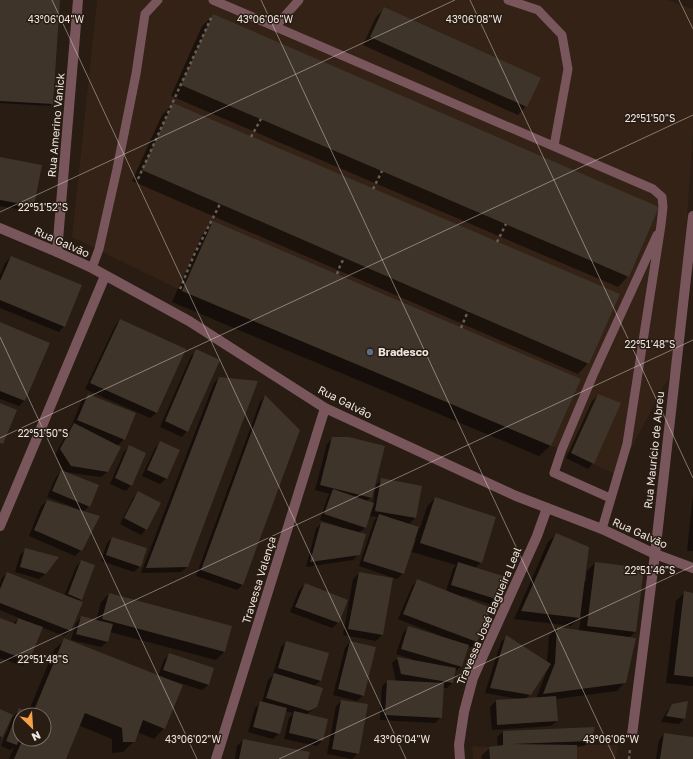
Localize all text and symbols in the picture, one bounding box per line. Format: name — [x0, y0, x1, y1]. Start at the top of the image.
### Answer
text: 43°06'04"W — [28, 13, 85, 25]
text: 43°06'06"W — [237, 13, 294, 25]
text: 43°06'08"W — [446, 13, 503, 25]
street label: Rua Amerino Vanick — [44, 72, 67, 178]
text: 22°51'50"S — [625, 112, 675, 124]
text: 22°51'52"S — [18, 201, 68, 213]
street label: Rua Galvão — [33, 224, 92, 260]
text: 22°51'48"S — [625, 338, 675, 350]
place label: Bradesco — [378, 345, 429, 358]
marker: Bradesco — [365, 347, 375, 357]
street label: Rua Galvão — [316, 382, 375, 421]
street label: Rua Maurício de Abreu — [641, 391, 666, 509]
text: 22°51'50"S — [18, 427, 68, 439]
street label: Rua Galvão — [611, 515, 670, 551]
street label: Travessa Valença — [239, 535, 278, 625]
street label: Travessa José Bagueira Leal — [454, 545, 524, 687]
text: 22°51'46"S — [625, 564, 675, 576]
text: 22°51'48"S — [18, 653, 68, 665]
north arrow — [12, 707, 52, 747]
text: N — [30, 729, 43, 744]
text: 43°06'02"W — [165, 733, 221, 745]
text: 43°06'04"W — [374, 733, 431, 745]
text: 43°06'06"W — [583, 733, 640, 745]

